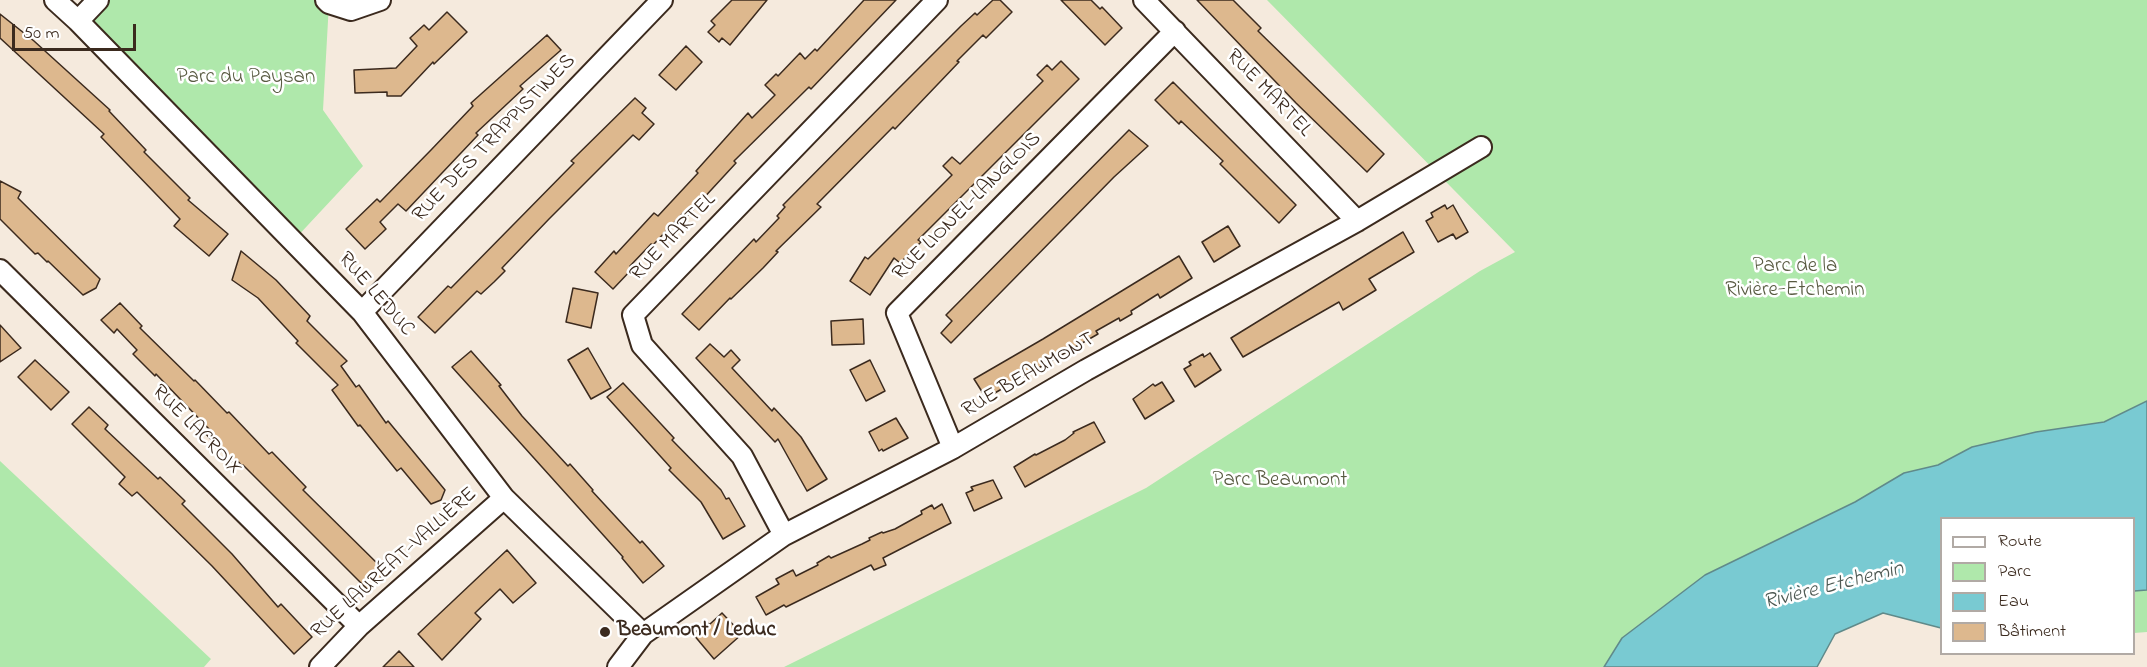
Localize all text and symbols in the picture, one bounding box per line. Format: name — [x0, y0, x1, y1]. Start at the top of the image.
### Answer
scale bar — [15, 12, 140, 50]
text: 50 m — [23, 21, 60, 47]
street label: RUE MARTEL — [1220, 45, 1316, 143]
street label: RUE DES TRAPPISTINES — [408, 50, 582, 228]
park label: Parc du Paysan — [177, 66, 315, 92]
street label: RUE LIONEL-LANGLOIS — [888, 127, 1048, 287]
street label: RUE MARTEL — [626, 189, 722, 287]
street label: RUE LEDUC — [332, 248, 418, 342]
park label: Parc de la Rivière-Etchemin — [1725, 255, 1865, 305]
street label: RUE BEAUMONT — [958, 328, 1100, 424]
street label: RUE LACROIX — [145, 380, 247, 482]
park label: Parc Beaumont — [1213, 469, 1347, 495]
street label: RUE LAURÉAT-VALLIÈRE — [307, 483, 483, 645]
legend — [1940, 517, 2135, 655]
text: Route — [1998, 529, 2042, 555]
water label: Rivière Etchemin — [1761, 557, 1907, 617]
text: Parc — [1998, 559, 2031, 585]
text: Eau — [1998, 589, 2029, 615]
place label: Beaumont / Leduc — [617, 619, 776, 645]
text: Bâtiment — [1998, 619, 2066, 645]
marker: Beaumont / Leduc — [598, 625, 612, 639]

